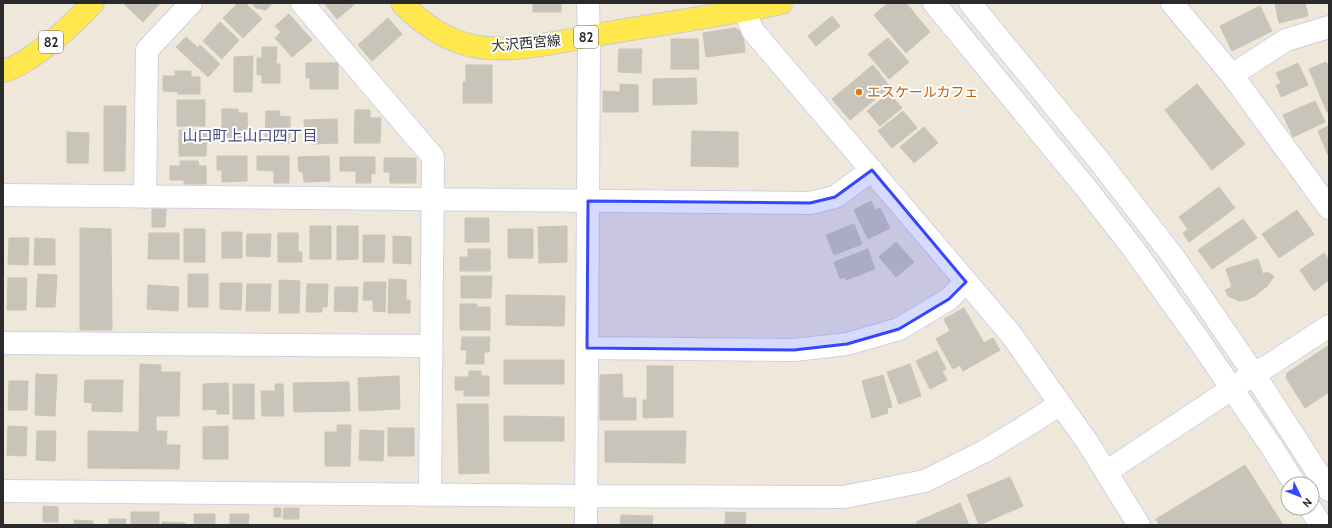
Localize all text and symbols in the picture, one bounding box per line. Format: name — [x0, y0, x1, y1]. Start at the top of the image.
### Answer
road number: 82 — [574, 26, 598, 48]
road number: 82 — [39, 31, 63, 53]
street label: 大沢西宮線 — [490, 31, 562, 55]
place label: エスケールカフェ — [867, 83, 979, 101]
marker: エスケールカフェ — [854, 87, 864, 97]
district label: 山口町上山口四丁目 — [182, 127, 318, 145]
north arrow — [1280, 476, 1320, 516]
text: N — [1300, 495, 1315, 510]

